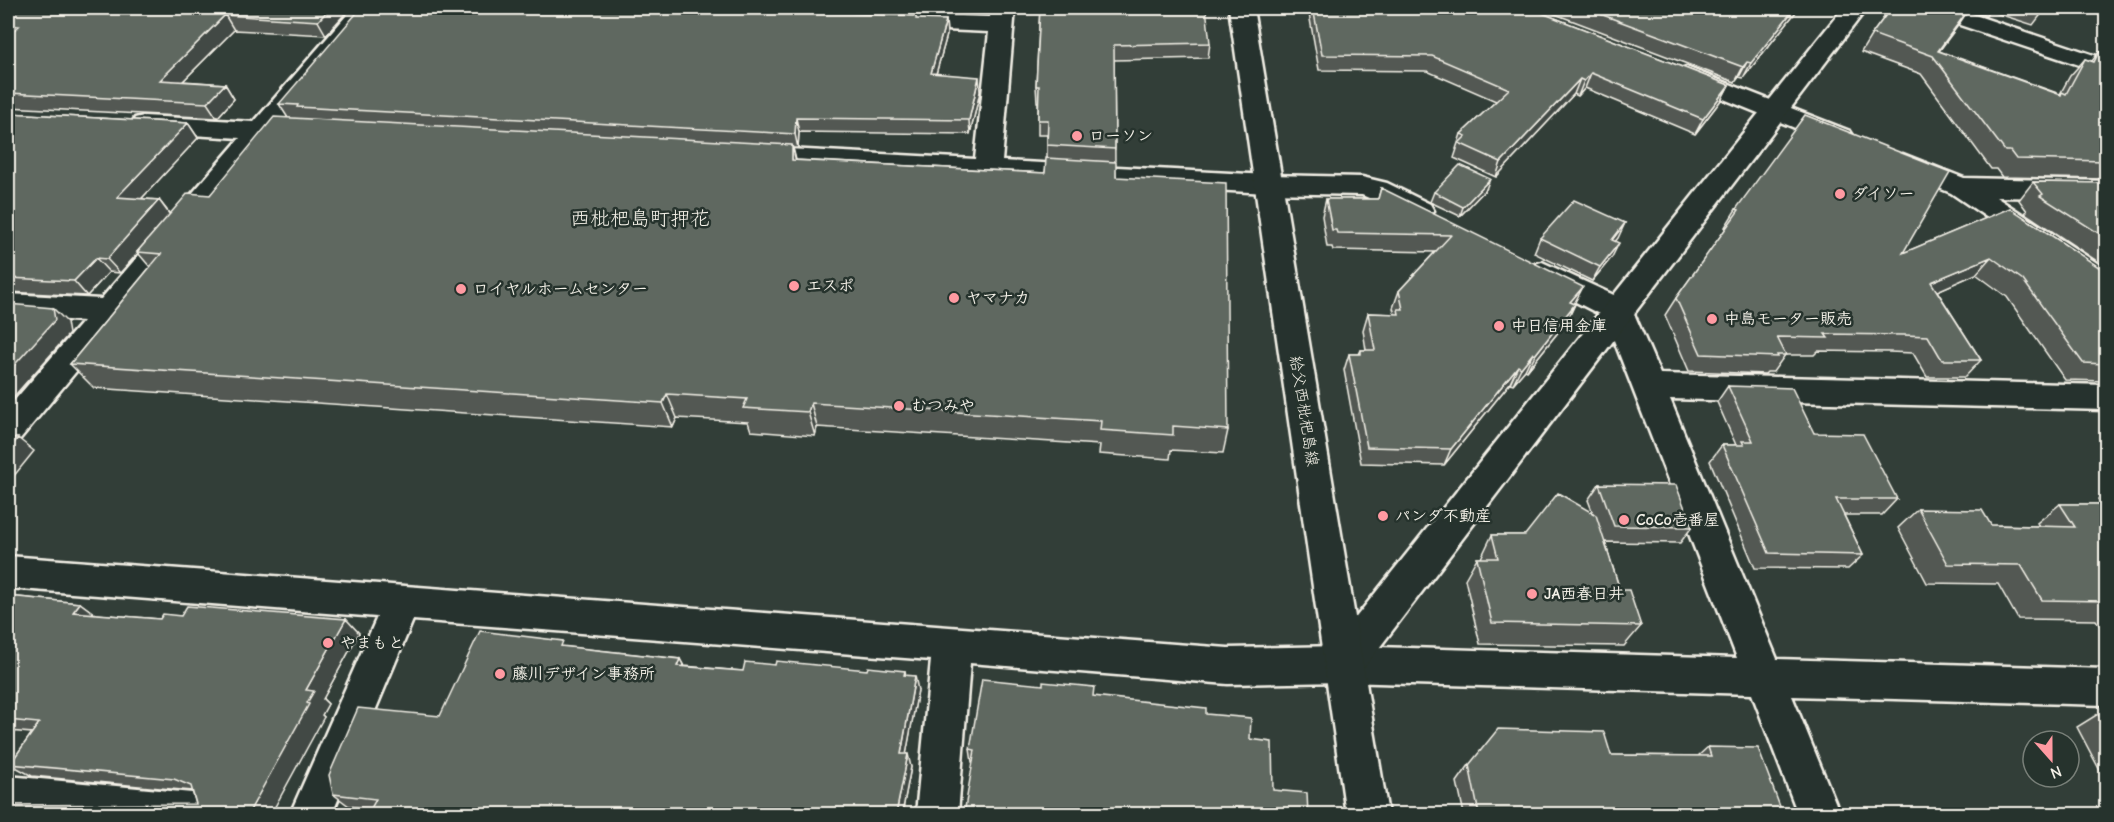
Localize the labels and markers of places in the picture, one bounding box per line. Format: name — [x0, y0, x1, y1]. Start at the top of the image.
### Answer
place label: ローソン — [1089, 127, 1153, 145]
marker: ローソン — [1070, 129, 1084, 143]
place label: ダイソー — [1852, 185, 1914, 203]
marker: ダイソー — [1833, 187, 1847, 201]
place label: エスポ — [806, 277, 854, 295]
marker: エスポ — [787, 279, 801, 293]
place label: ロイヤルホームセンター — [473, 280, 648, 298]
marker: ロイヤルホームセンター — [454, 282, 468, 296]
place label: ヤマナカ — [966, 289, 1030, 307]
marker: ヤマナカ — [947, 291, 961, 305]
place label: 中島モーター販売 — [1724, 310, 1852, 328]
marker: 中島モーター販売 — [1705, 312, 1719, 326]
place label: 中日信用金庫 — [1511, 317, 1607, 335]
marker: 中日信用金庫 — [1492, 319, 1506, 333]
place label: むつみや — [911, 397, 975, 415]
marker: むつみや — [892, 399, 906, 413]
place label: パンダ不動産 — [1395, 507, 1491, 525]
marker: パンダ不動産 — [1376, 509, 1390, 523]
place label: CoCo壱番屋 — [1636, 511, 1720, 529]
marker: CoCo壱番屋 — [1617, 513, 1631, 527]
place label: JA西春日井 — [1544, 585, 1624, 603]
marker: JA西春日井 — [1525, 587, 1539, 601]
place label: やまもと — [340, 634, 404, 652]
marker: やまもと — [321, 636, 335, 650]
place label: 藤川デザイン事務所 — [512, 665, 655, 683]
marker: 藤川デザイン事務所 — [493, 667, 507, 681]

